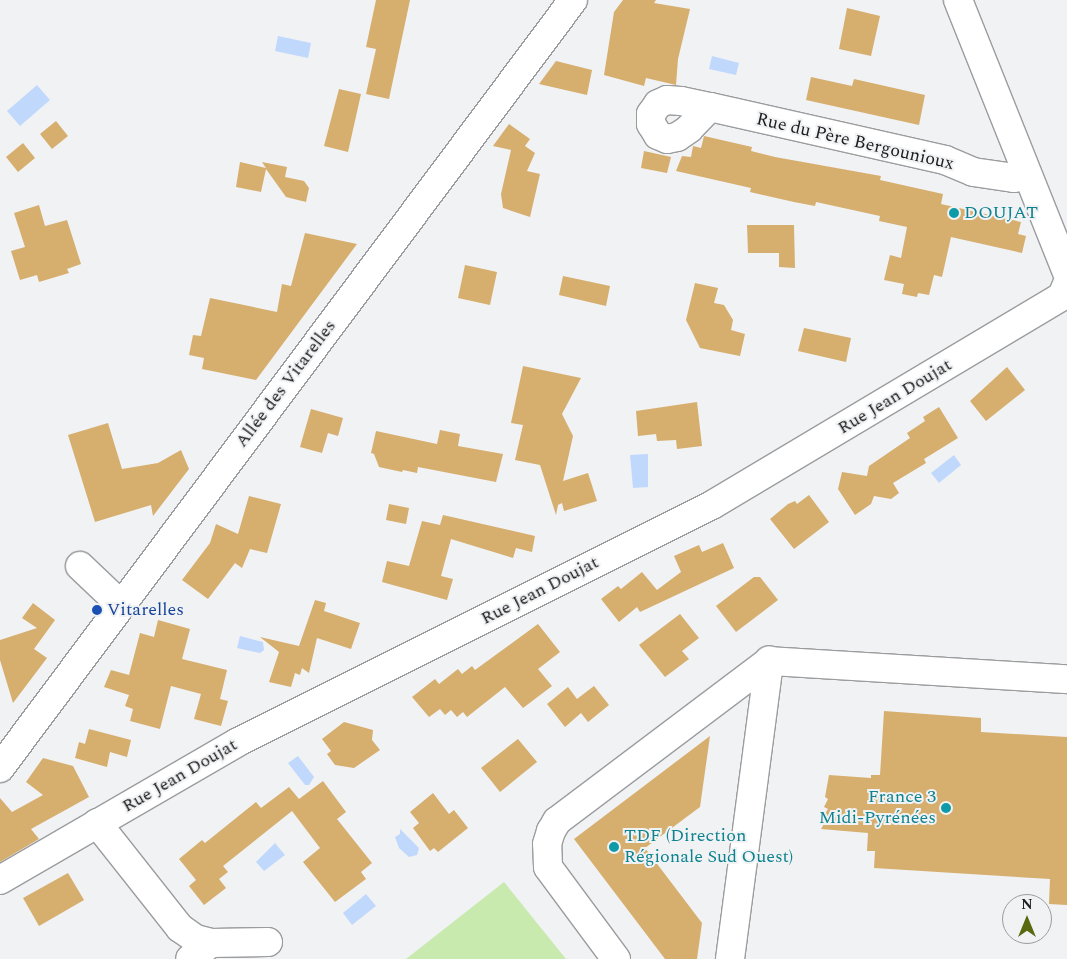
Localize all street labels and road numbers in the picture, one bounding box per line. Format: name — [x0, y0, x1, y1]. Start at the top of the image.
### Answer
street label: Rue du Père Bergounioux — [754, 109, 956, 175]
street label: Allée des Vitarelles — [231, 316, 341, 452]
street label: Rue Jean Doujat — [834, 355, 956, 439]
street label: Rue Jean Doujat — [478, 552, 602, 630]
street label: Rue Jean Doujat — [119, 734, 241, 818]

